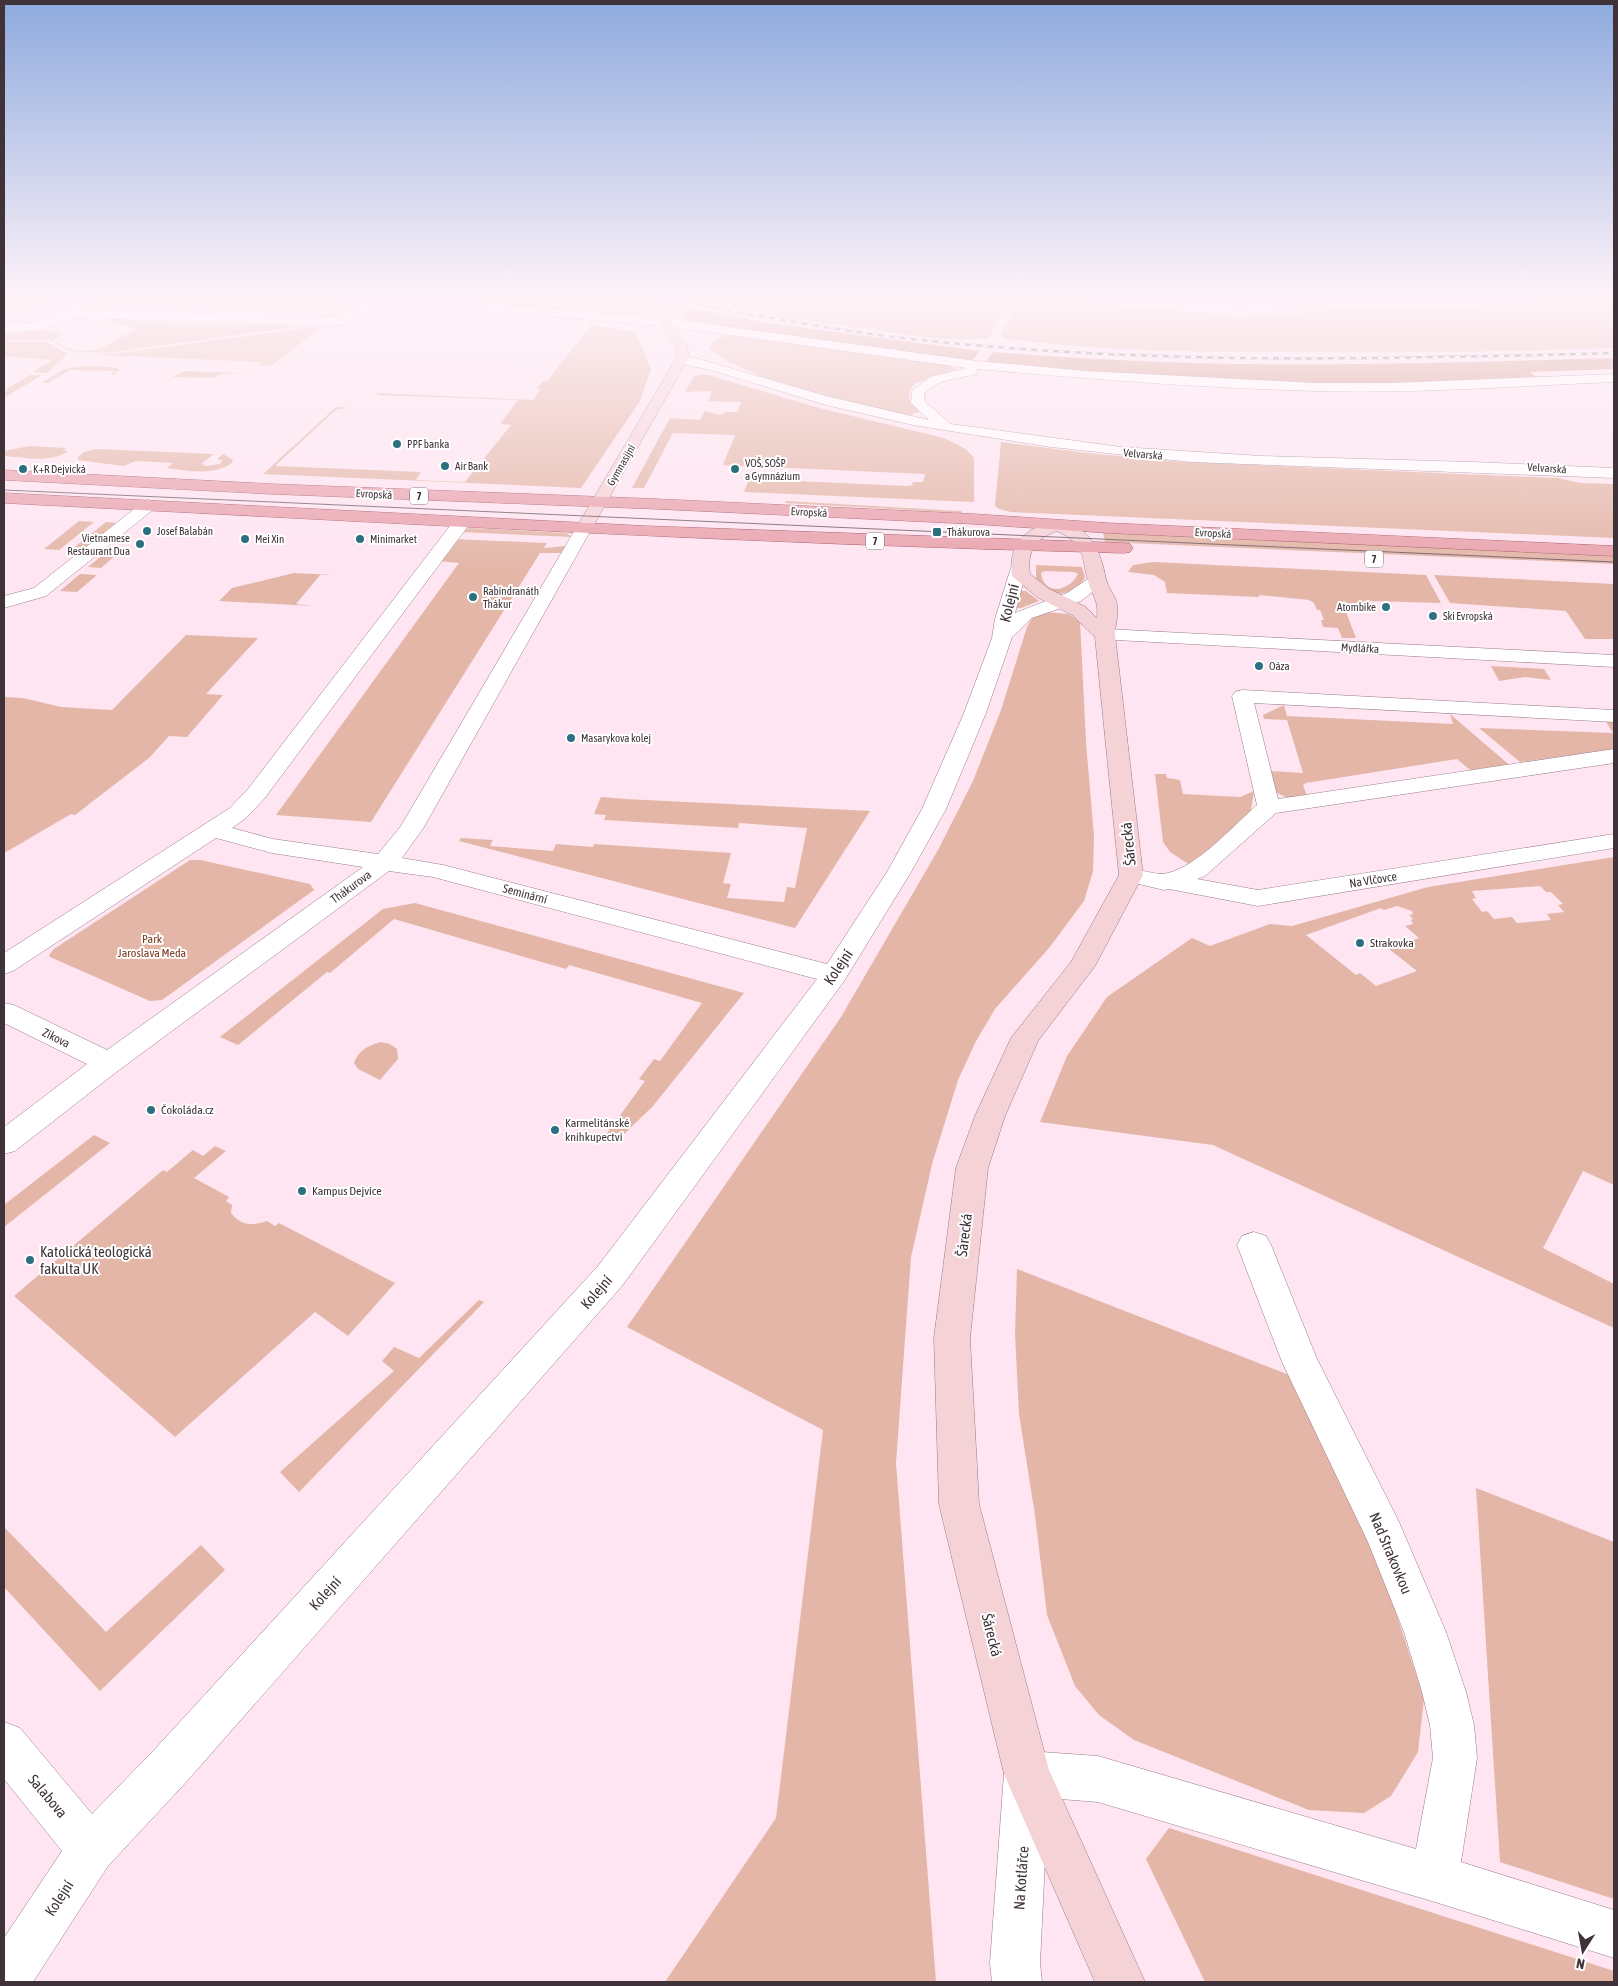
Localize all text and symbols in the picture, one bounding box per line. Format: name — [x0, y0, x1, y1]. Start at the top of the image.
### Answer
marker: PPF banka — [391, 438, 403, 450]
place label: PPF banka — [407, 438, 449, 450]
street label: Gymnasijní — [604, 442, 638, 488]
street label: Velvarská — [1123, 446, 1163, 462]
place label: VOŠ, SOŠP a Gymnázium — [745, 457, 800, 482]
marker: Air Bank — [439, 460, 451, 472]
place label: Air Bank — [455, 460, 488, 472]
street label: Velvarská — [1527, 461, 1567, 475]
marker: K+R Dejvická — [17, 463, 29, 475]
place label: K+R Dejvická — [33, 463, 86, 475]
marker: VOŠ, SOŠP a Gymnázium — [729, 463, 741, 475]
street label: Evropská — [355, 487, 393, 501]
road number: 7 — [410, 488, 428, 504]
street label: Evropská — [790, 505, 828, 519]
marker: Josef Balabán — [141, 525, 153, 537]
place label: Josef Balabán — [157, 525, 213, 537]
marker: Thákurova — [931, 526, 943, 538]
place label: Thákurova — [947, 526, 990, 538]
street label: Evropská — [1194, 526, 1232, 540]
place label: Vietnamese Restaurant Dua — [67, 532, 130, 557]
road number: 7 — [866, 532, 884, 550]
marker: Mei Xin — [239, 533, 251, 545]
place label: Mei Xin — [255, 533, 284, 545]
marker: Minimarket — [354, 533, 366, 545]
place label: Minimarket — [370, 533, 417, 545]
marker: Vietnamese Restaurant Dua — [134, 538, 146, 550]
road number: 7 — [1365, 550, 1383, 568]
street label: Kolejní — [996, 582, 1022, 624]
place label: Rabíndranáth Thákur — [483, 585, 539, 610]
marker: Rabíndranáth Thákur — [467, 591, 479, 603]
place label: Atombike — [1337, 601, 1376, 613]
marker: Atombike — [1380, 601, 1392, 613]
marker: Ski Evropská — [1427, 610, 1439, 622]
place label: Ski Evropská — [1443, 610, 1493, 622]
street label: Mydlářka — [1341, 641, 1379, 655]
marker: Oáza — [1253, 660, 1265, 672]
place label: Oáza — [1269, 660, 1290, 672]
marker: Masarykova kolej — [565, 732, 577, 744]
place label: Masarykova kolej — [581, 732, 651, 744]
street label: Šárecká — [1117, 821, 1139, 867]
street label: Thákurova — [328, 868, 374, 906]
street label: Na Vlčovce — [1348, 869, 1398, 891]
street label: Seminární — [501, 881, 549, 907]
park label: Park Jaroslava Meda — [118, 932, 186, 960]
place label: Strakovka — [1370, 936, 1414, 950]
marker: Strakovka — [1354, 937, 1366, 949]
street label: Kolejní — [820, 946, 856, 988]
street label: Zikova — [40, 1025, 72, 1051]
place label: Čokoláda.cz — [161, 1103, 214, 1117]
marker: Čokoláda.cz — [145, 1104, 157, 1116]
place label: Karmelitánské knihkupectví — [565, 1116, 629, 1144]
marker: Karmelitánské knihkupectví — [549, 1124, 561, 1136]
place label: Kampus Dejvice — [312, 1184, 382, 1198]
marker: Kampus Dejvice — [296, 1185, 308, 1197]
street label: Šárecká — [953, 1212, 975, 1258]
place label: Katolická teologická fakulta UK — [40, 1243, 152, 1277]
marker: Katolická teologická fakulta UK — [24, 1254, 36, 1266]
street label: Kolejní — [577, 1271, 616, 1312]
street label: Nad Strakovkou — [1366, 1510, 1416, 1596]
street label: Kolejní — [306, 1572, 345, 1613]
street label: Šárecká — [978, 1612, 1006, 1658]
street label: Salabova — [25, 1771, 71, 1821]
street label: Na Kotlářce — [1010, 1845, 1032, 1911]
street label: Kolejní — [41, 1877, 77, 1919]
north arrow — [1558, 1926, 1608, 1976]
text: N — [1575, 1955, 1586, 1972]

